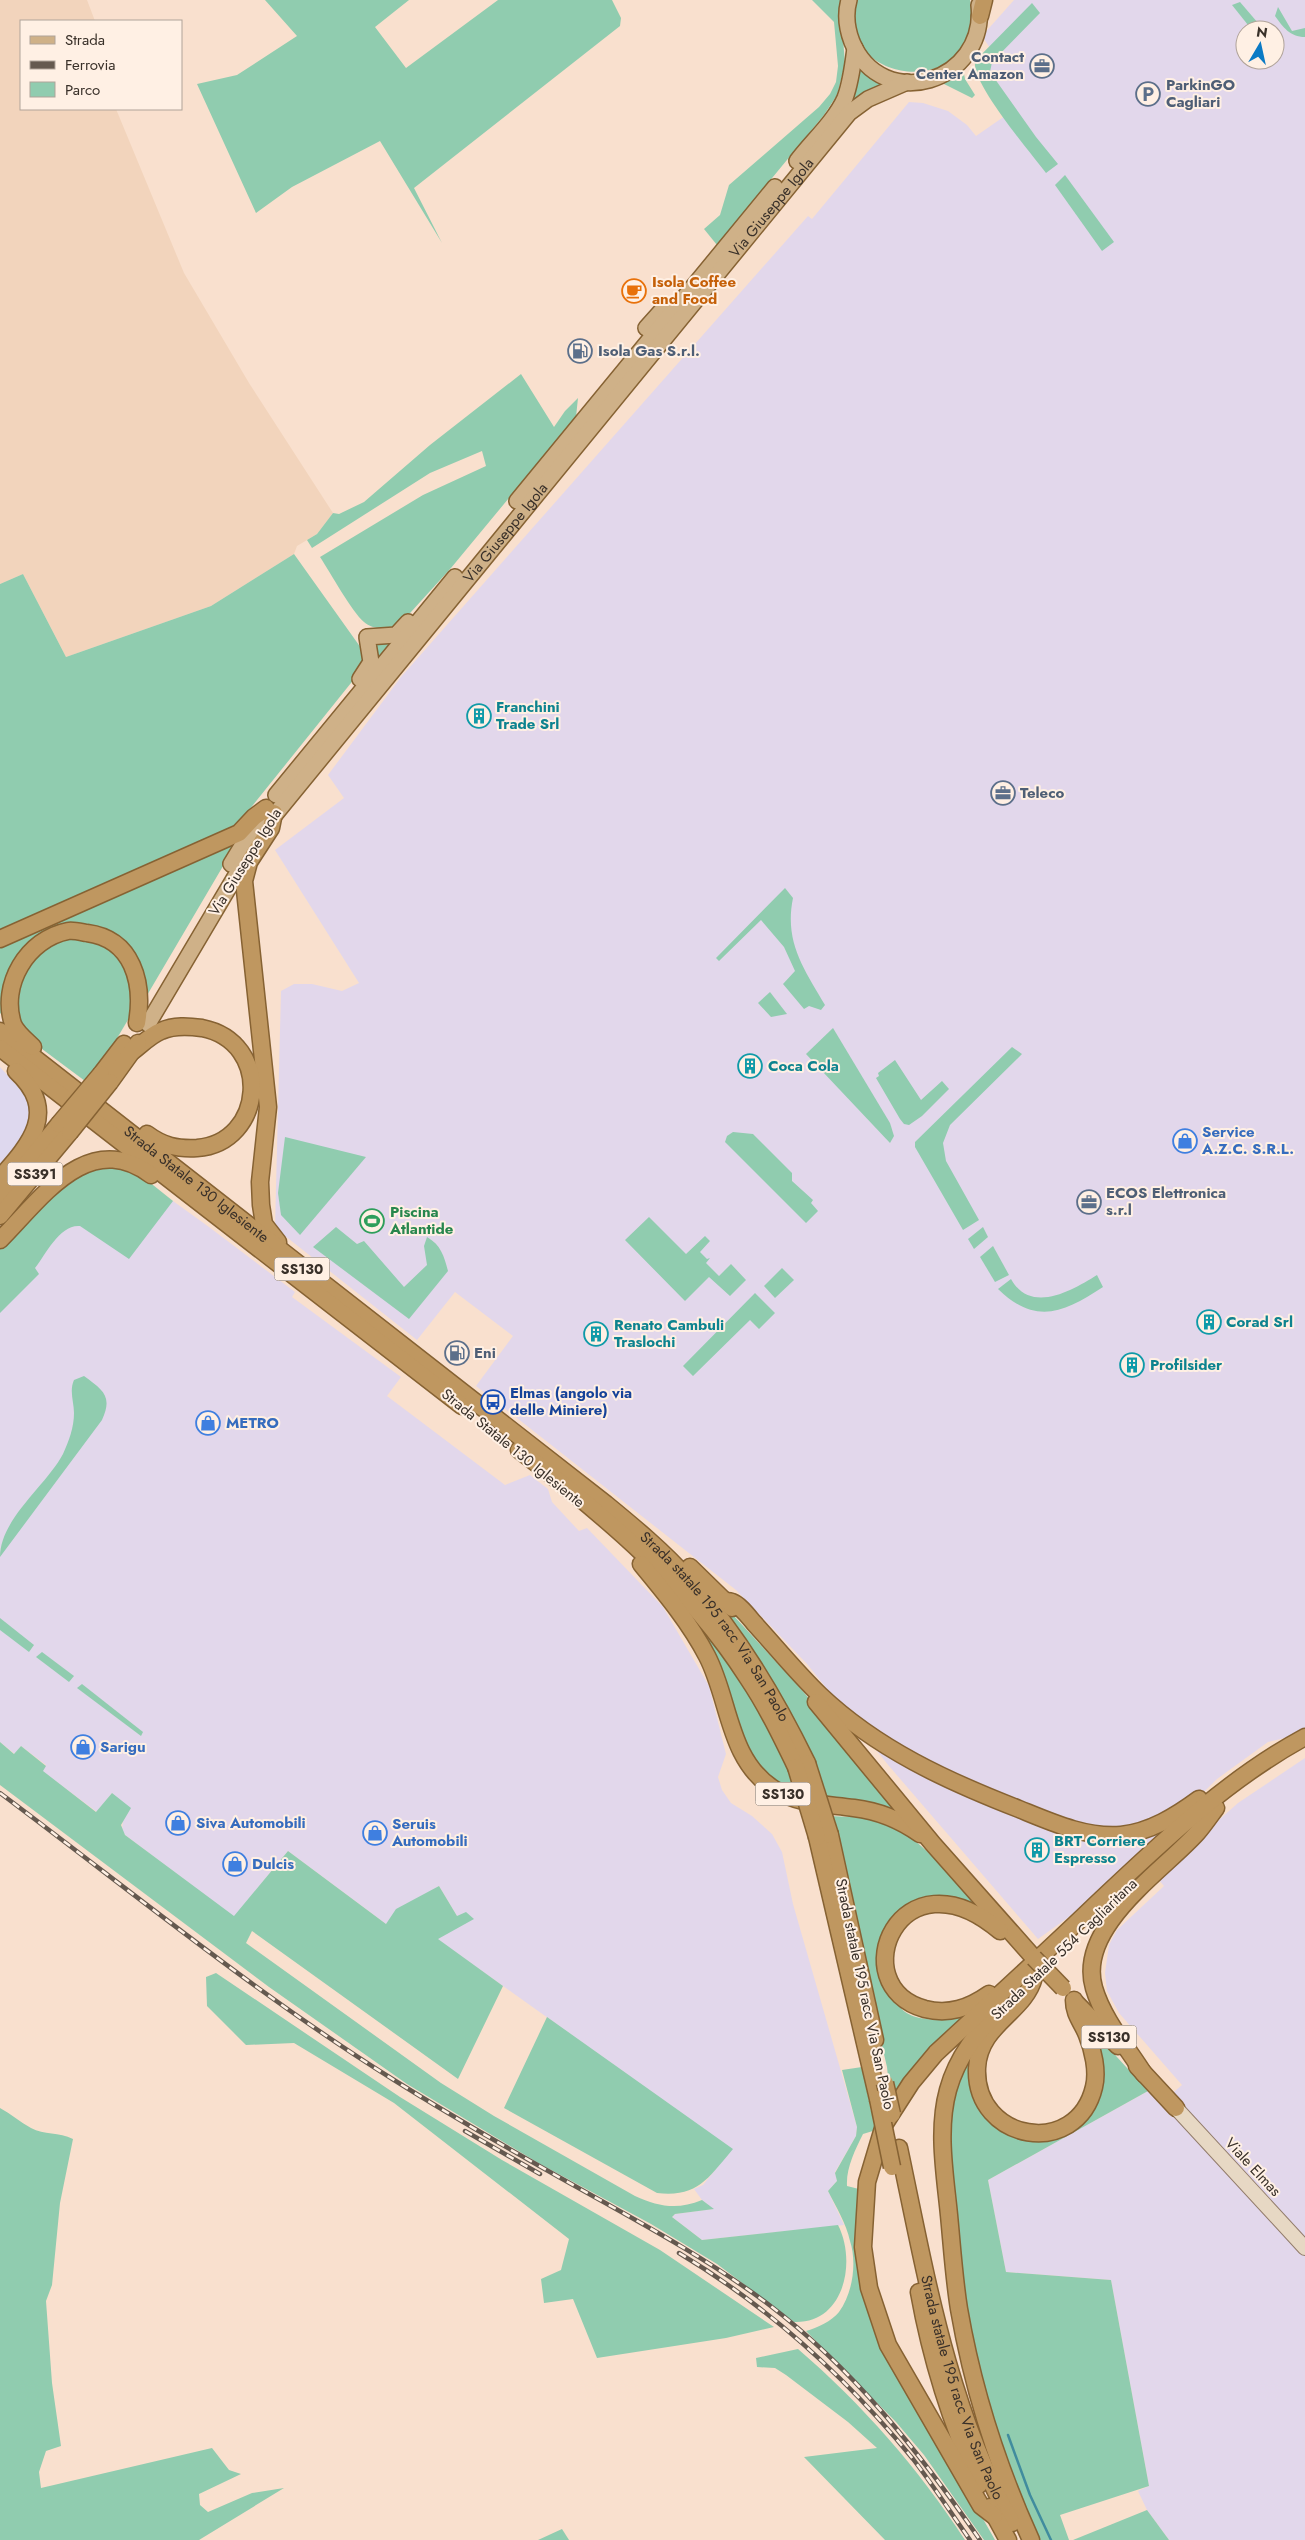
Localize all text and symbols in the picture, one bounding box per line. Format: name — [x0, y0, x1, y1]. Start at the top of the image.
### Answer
legend — [20, 20, 182, 110]
north arrow — [1235, 20, 1285, 70]
text: N — [1255, 21, 1269, 43]
text: Strada — [65, 29, 105, 51]
place label: Contact Center Amazon — [916, 46, 1024, 85]
office icon: Contact Center Amazon — [1029, 53, 1055, 79]
text: Ferrovia — [65, 54, 116, 76]
place label: ParkinGO Cagliari — [1166, 74, 1235, 113]
text: Parco — [65, 79, 100, 101]
parking icon: ParkinGO Cagliari — [1135, 81, 1161, 107]
street label: Via Giuseppe Igola — [724, 153, 819, 262]
place label: Isola Coffee and Food — [652, 271, 736, 310]
cafe icon: Isola Coffee and Food — [621, 278, 647, 304]
fuel station icon: Isola Gas S.r.l. — [567, 338, 593, 364]
place label: Isola Gas S.r.l. — [598, 340, 700, 362]
street label: Via Giuseppe Igola — [458, 478, 553, 587]
place label: Franchini Trade Srl — [496, 696, 560, 735]
building icon: Franchini Trade Srl — [466, 703, 492, 729]
office icon: Teleco — [990, 780, 1016, 806]
place label: Teleco — [1020, 782, 1065, 804]
street label: Via Giuseppe Igola — [203, 804, 287, 920]
building icon: Coca Cola — [737, 1053, 763, 1079]
place label: Coca Cola — [768, 1055, 839, 1077]
street label: Strada Statale 130 Iglesiente — [119, 1120, 274, 1248]
place label: Service A.Z.C. S.R.L. — [1201, 1121, 1294, 1160]
shop icon: Service A.Z.C. S.R.L. — [1172, 1128, 1198, 1154]
road number: SS391 — [8, 1162, 62, 1186]
place label: ECOS Elettronica s.r.l — [1106, 1182, 1226, 1221]
office icon: ECOS Elettronica s.r.l — [1076, 1189, 1102, 1215]
place label: Piscina Atlantide — [389, 1201, 454, 1240]
sports icon: Piscina Atlantide — [359, 1208, 385, 1234]
road number: SS130 — [274, 1258, 330, 1280]
building icon: Corad Srl — [1196, 1309, 1222, 1335]
place label: Corad Srl — [1226, 1311, 1293, 1333]
place label: Renato Cambuli Traslochi — [614, 1314, 724, 1353]
building icon: Renato Cambuli Traslochi — [583, 1321, 609, 1347]
fuel station icon: Eni — [444, 1340, 470, 1366]
place label: Eni — [474, 1342, 496, 1364]
building icon: Profilsider — [1119, 1352, 1145, 1378]
place label: Profilsider — [1150, 1354, 1223, 1376]
place label: Elmas (angolo via delle Miniere) — [510, 1382, 632, 1421]
street label: Strada Statale 130 Iglesiente — [437, 1383, 590, 1513]
bus stop icon: Elmas (angolo via delle Miniere) — [480, 1389, 506, 1415]
shop icon: METRO — [195, 1410, 221, 1436]
place label: METRO — [226, 1412, 279, 1434]
street label: Strada statale 195 racc Via San Paolo — [635, 1526, 795, 1726]
shop icon: Sarigu — [70, 1734, 96, 1760]
place label: Sarigu — [100, 1736, 146, 1758]
road number: SS130 — [756, 1782, 810, 1806]
shop icon: Siva Automobili — [165, 1810, 191, 1836]
place label: Siva Automobili — [196, 1812, 306, 1834]
place label: Seruis Automobili — [391, 1813, 468, 1852]
shop icon: Seruis Automobili — [362, 1820, 388, 1846]
place label: BRT Corriere Espresso — [1054, 1830, 1146, 1869]
building icon: BRT Corriere Espresso — [1024, 1837, 1050, 1863]
shop icon: Dulcis — [222, 1851, 248, 1877]
place label: Dulcis — [252, 1853, 294, 1875]
street label: Strada Statale 554 Cagliaritana — [986, 1873, 1142, 2025]
street label: Strada statale 195 racc Via San Paolo — [830, 1877, 900, 2111]
road number: SS130 — [1082, 2025, 1136, 2048]
street label: Viale Elmas — [1220, 2133, 1286, 2201]
street label: Strada statale 195 racc Via San Paolo — [915, 2273, 1009, 2504]

